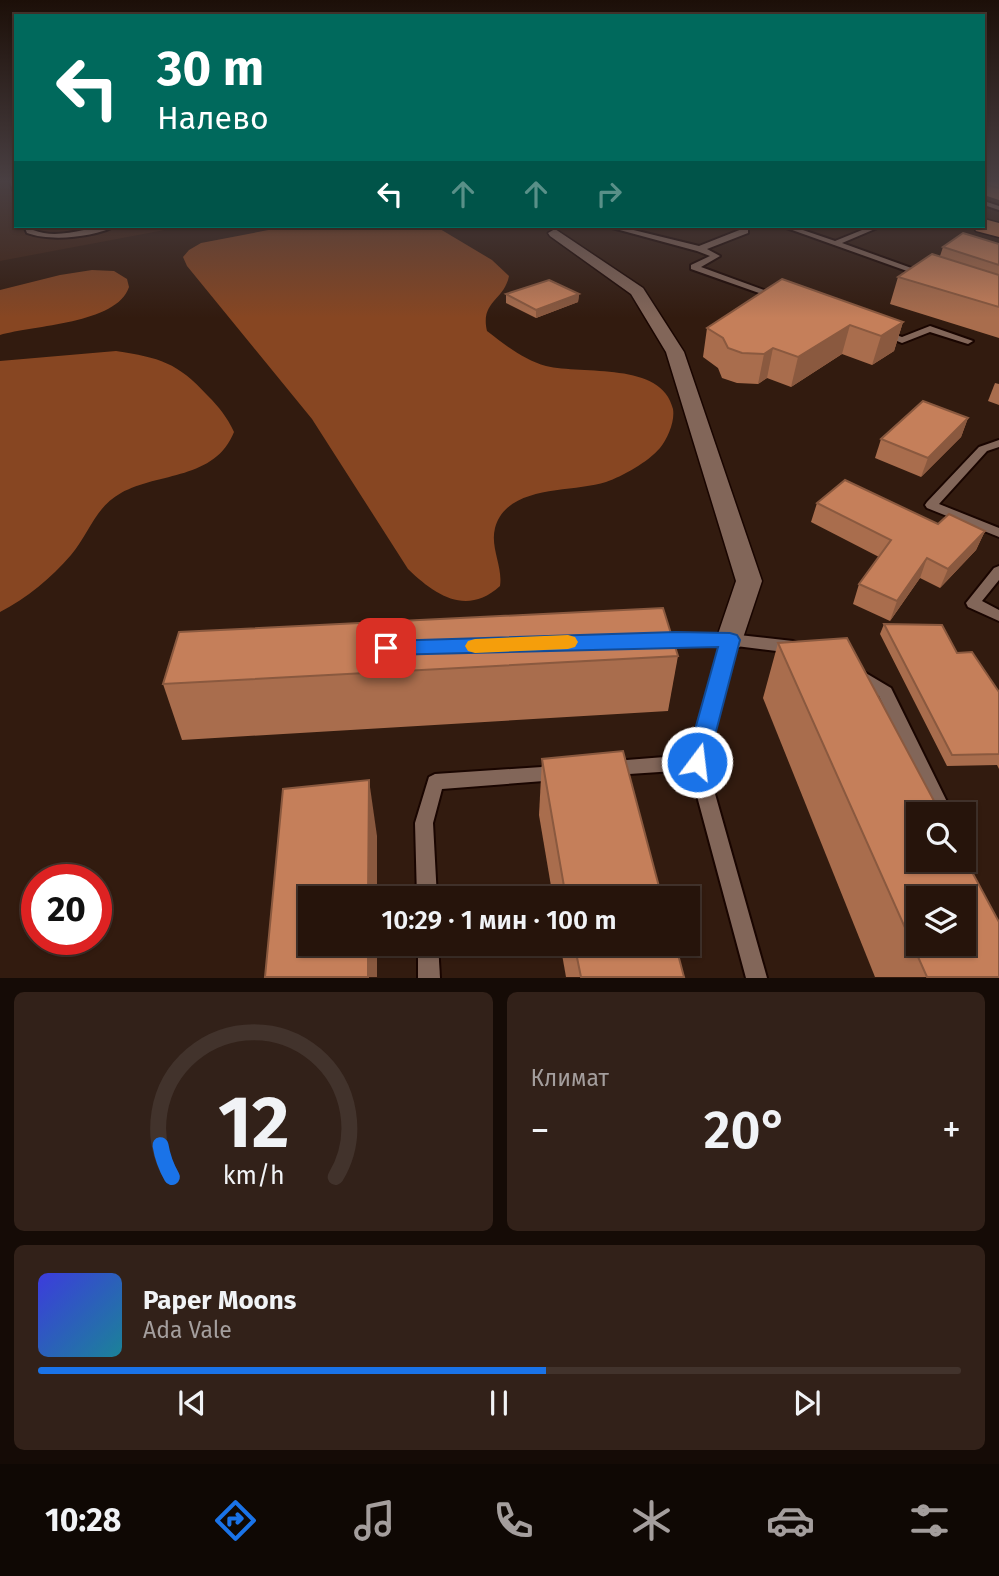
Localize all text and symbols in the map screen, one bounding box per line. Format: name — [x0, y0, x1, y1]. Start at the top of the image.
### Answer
text: 30 m — [157, 39, 264, 98]
icon: left — [42, 42, 133, 133]
text: Налево — [157, 99, 269, 137]
icon: left — [371, 175, 409, 213]
icon: ahead — [444, 175, 482, 213]
icon: ahead — [517, 175, 555, 213]
icon: right — [590, 175, 628, 213]
pin — [356, 618, 416, 678]
icon: arrive — [367, 629, 405, 667]
position arrow — [660, 725, 734, 799]
map controls — [906, 802, 976, 956]
button: search — [906, 802, 976, 872]
speed limit sign: 20 — [21, 864, 112, 955]
button: layers — [906, 886, 976, 956]
text: 10:29 · 1 мин · 100 m — [381, 905, 617, 936]
text: Климат — [531, 1064, 609, 1092]
text: 12 — [218, 1080, 289, 1167]
text: 20° — [704, 1099, 788, 1162]
text: − — [531, 1107, 550, 1153]
text: + — [942, 1107, 961, 1153]
text: km/h — [222, 1161, 284, 1191]
text: Paper Moons — [143, 1285, 296, 1316]
text: Ada Vale — [143, 1316, 232, 1344]
icon: previous — [173, 1384, 211, 1422]
icon: pause — [480, 1384, 518, 1422]
icon: next — [788, 1384, 826, 1422]
icon: directions — [211, 1496, 260, 1545]
icon: music — [350, 1496, 399, 1545]
icon: phone — [489, 1496, 538, 1545]
icon: climate — [627, 1496, 676, 1545]
icon: car — [766, 1496, 815, 1545]
icon: filters — [905, 1496, 954, 1545]
text: 10:28 — [45, 1501, 121, 1539]

